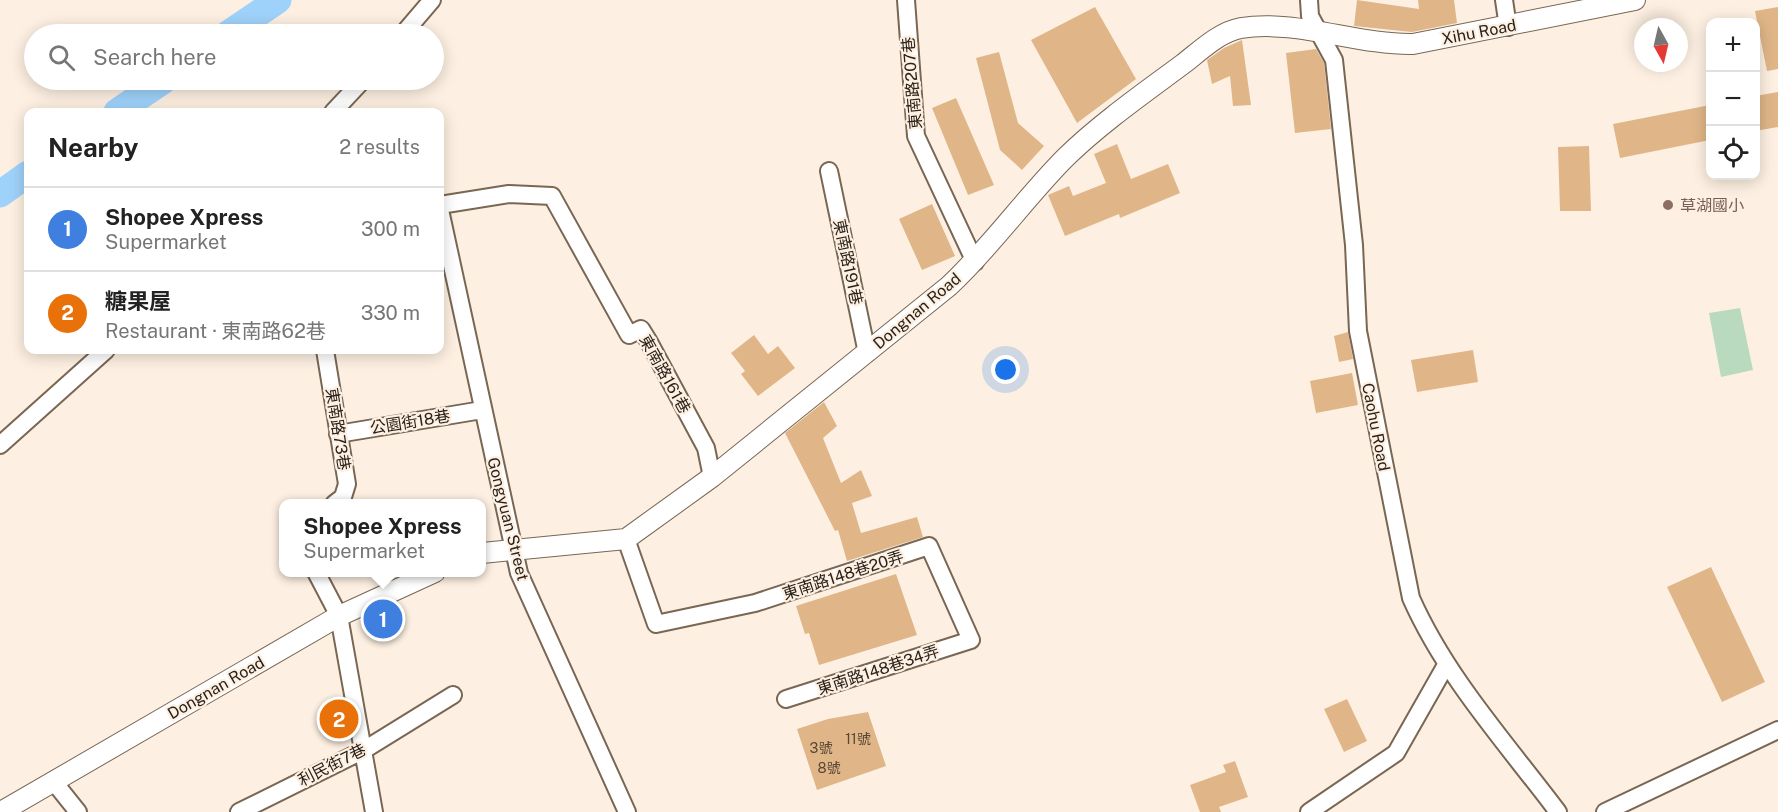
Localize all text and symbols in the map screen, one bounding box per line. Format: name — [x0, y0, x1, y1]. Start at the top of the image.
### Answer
street label: Xihu Road — [1440, 15, 1518, 49]
north arrow — [1634, 18, 1688, 72]
map controls — [1706, 18, 1760, 180]
button: + — [1706, 18, 1760, 72]
search box — [24, 24, 444, 90]
street label: 東南路207巷 — [898, 36, 926, 130]
icon: search — [45, 41, 78, 74]
text: Search here — [93, 44, 217, 70]
button: − — [1706, 72, 1760, 126]
button: locate — [1706, 126, 1760, 180]
text: Nearby — [48, 132, 138, 163]
text: 2 results — [339, 135, 420, 159]
place label: 草湖國小 — [1680, 196, 1744, 215]
marker: 草湖國小 — [1661, 198, 1675, 212]
text: Shopee Xpress — [105, 204, 263, 230]
text: 1 — [63, 217, 72, 241]
text: 300 m — [361, 217, 420, 241]
street label: 東南路191巷 — [830, 217, 866, 307]
text: Supermarket — [105, 230, 227, 254]
street label: Dongnan Road — [869, 269, 965, 353]
text: 糖果屋 — [105, 288, 171, 314]
text: 2 — [61, 301, 74, 325]
text: 330 m — [361, 301, 420, 325]
text: Restaurant · 東南路62巷 — [105, 319, 326, 343]
street label: 東南路161巷 — [636, 331, 694, 417]
your location — [991, 355, 1020, 384]
street label: Caohu Road — [1358, 381, 1394, 473]
street label: 東南路73巷 — [322, 386, 354, 472]
street label: 公園街18巷 — [369, 406, 451, 438]
street label: Gongyuan Street — [483, 455, 533, 583]
popup — [279, 499, 486, 577]
text: Shopee Xpress — [303, 513, 462, 539]
text: Supermarket — [303, 539, 425, 563]
street label: 東南路148巷20弄 — [780, 546, 906, 604]
pin: 1 — [364, 596, 403, 642]
street label: 東南路148巷34弄 — [815, 641, 941, 699]
street label: Dongnan Road — [164, 653, 268, 723]
pin: 2 — [320, 696, 358, 742]
house number: 11號 — [845, 731, 871, 747]
street label: 利民街7巷 — [295, 740, 369, 790]
house number: 3號 — [810, 740, 832, 756]
house number: 8號 — [817, 760, 841, 776]

